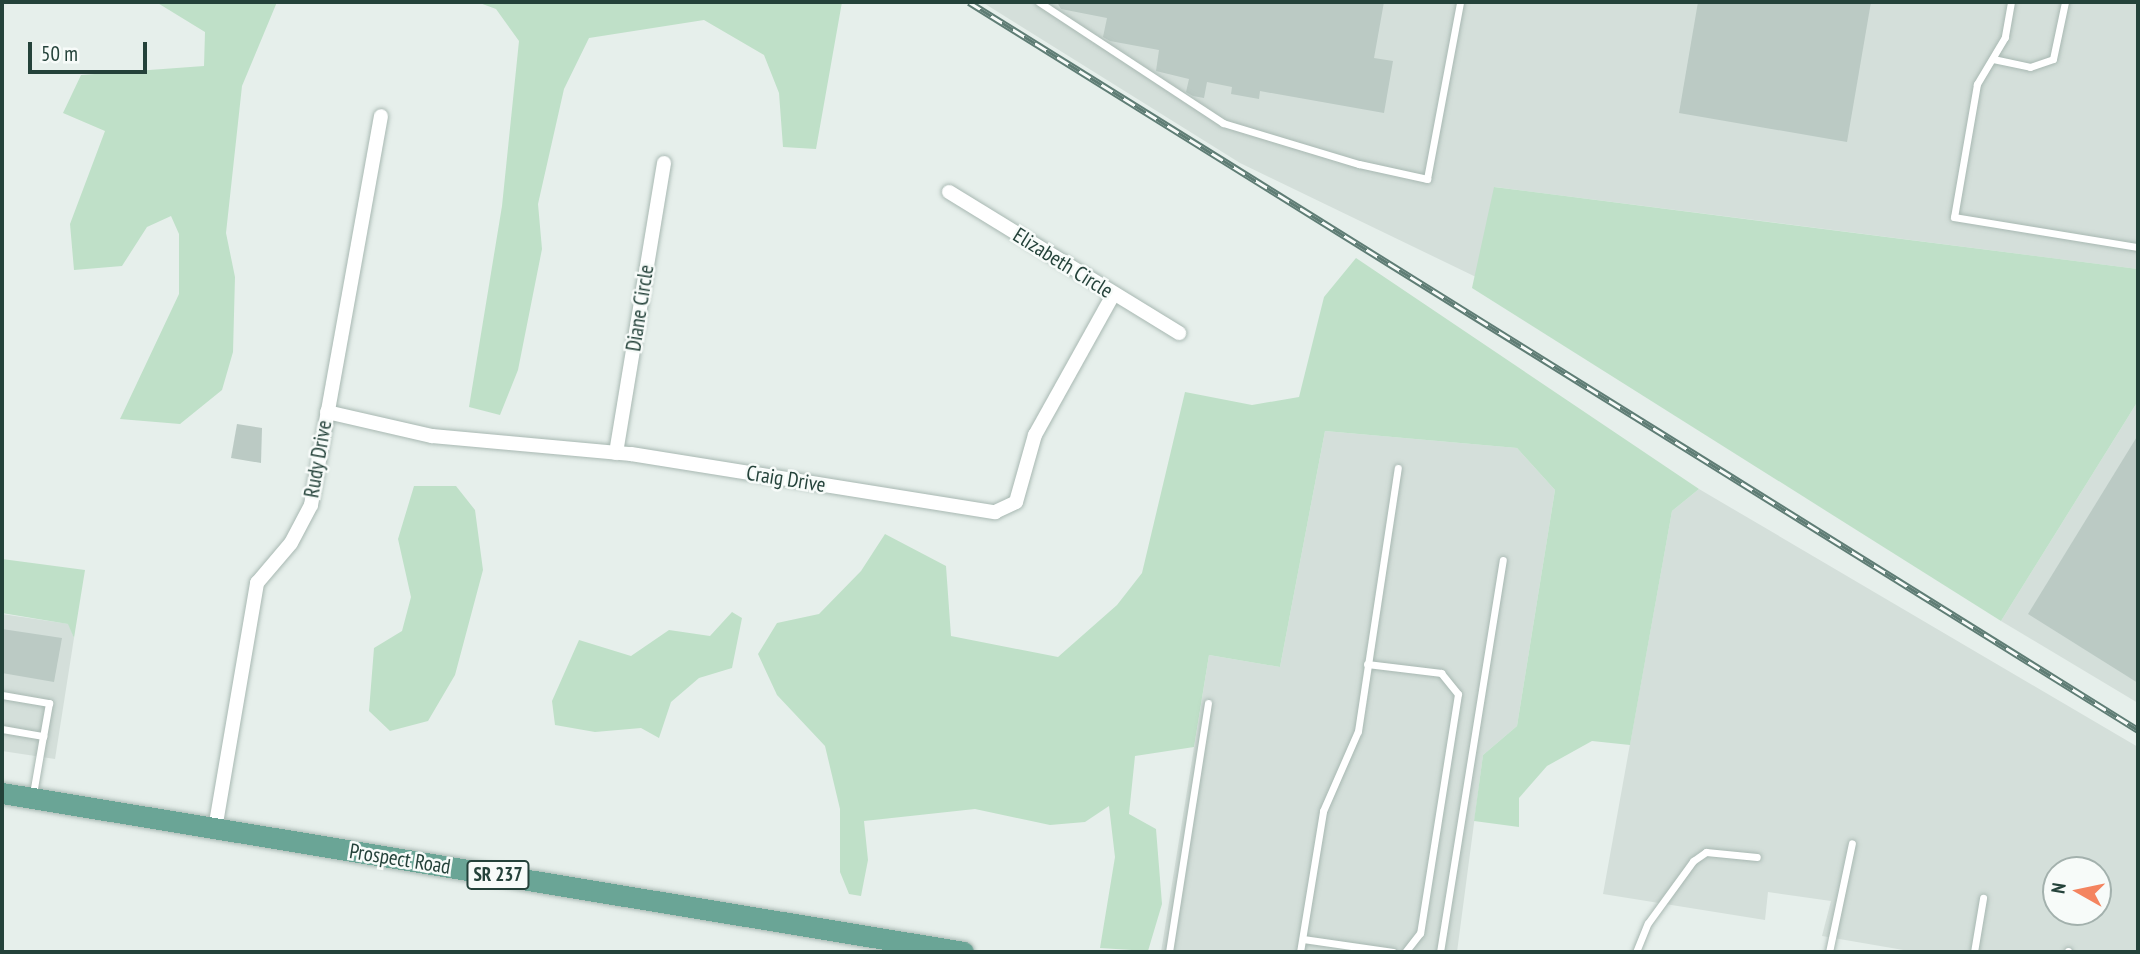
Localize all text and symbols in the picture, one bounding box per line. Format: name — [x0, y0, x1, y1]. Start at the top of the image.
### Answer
scale bar — [32, 28, 150, 72]
text: 50 m — [41, 40, 78, 67]
street label: Elizabeth Circle — [1009, 222, 1117, 304]
street label: Diane Circle — [621, 263, 659, 353]
street label: Rudy Drive — [299, 418, 337, 500]
street label: Craig Drive — [745, 460, 827, 498]
street label: Prospect Road — [348, 839, 452, 879]
north arrow — [2042, 856, 2112, 926]
road number: SR 237 — [465, 860, 531, 890]
text: N — [2046, 881, 2071, 895]

